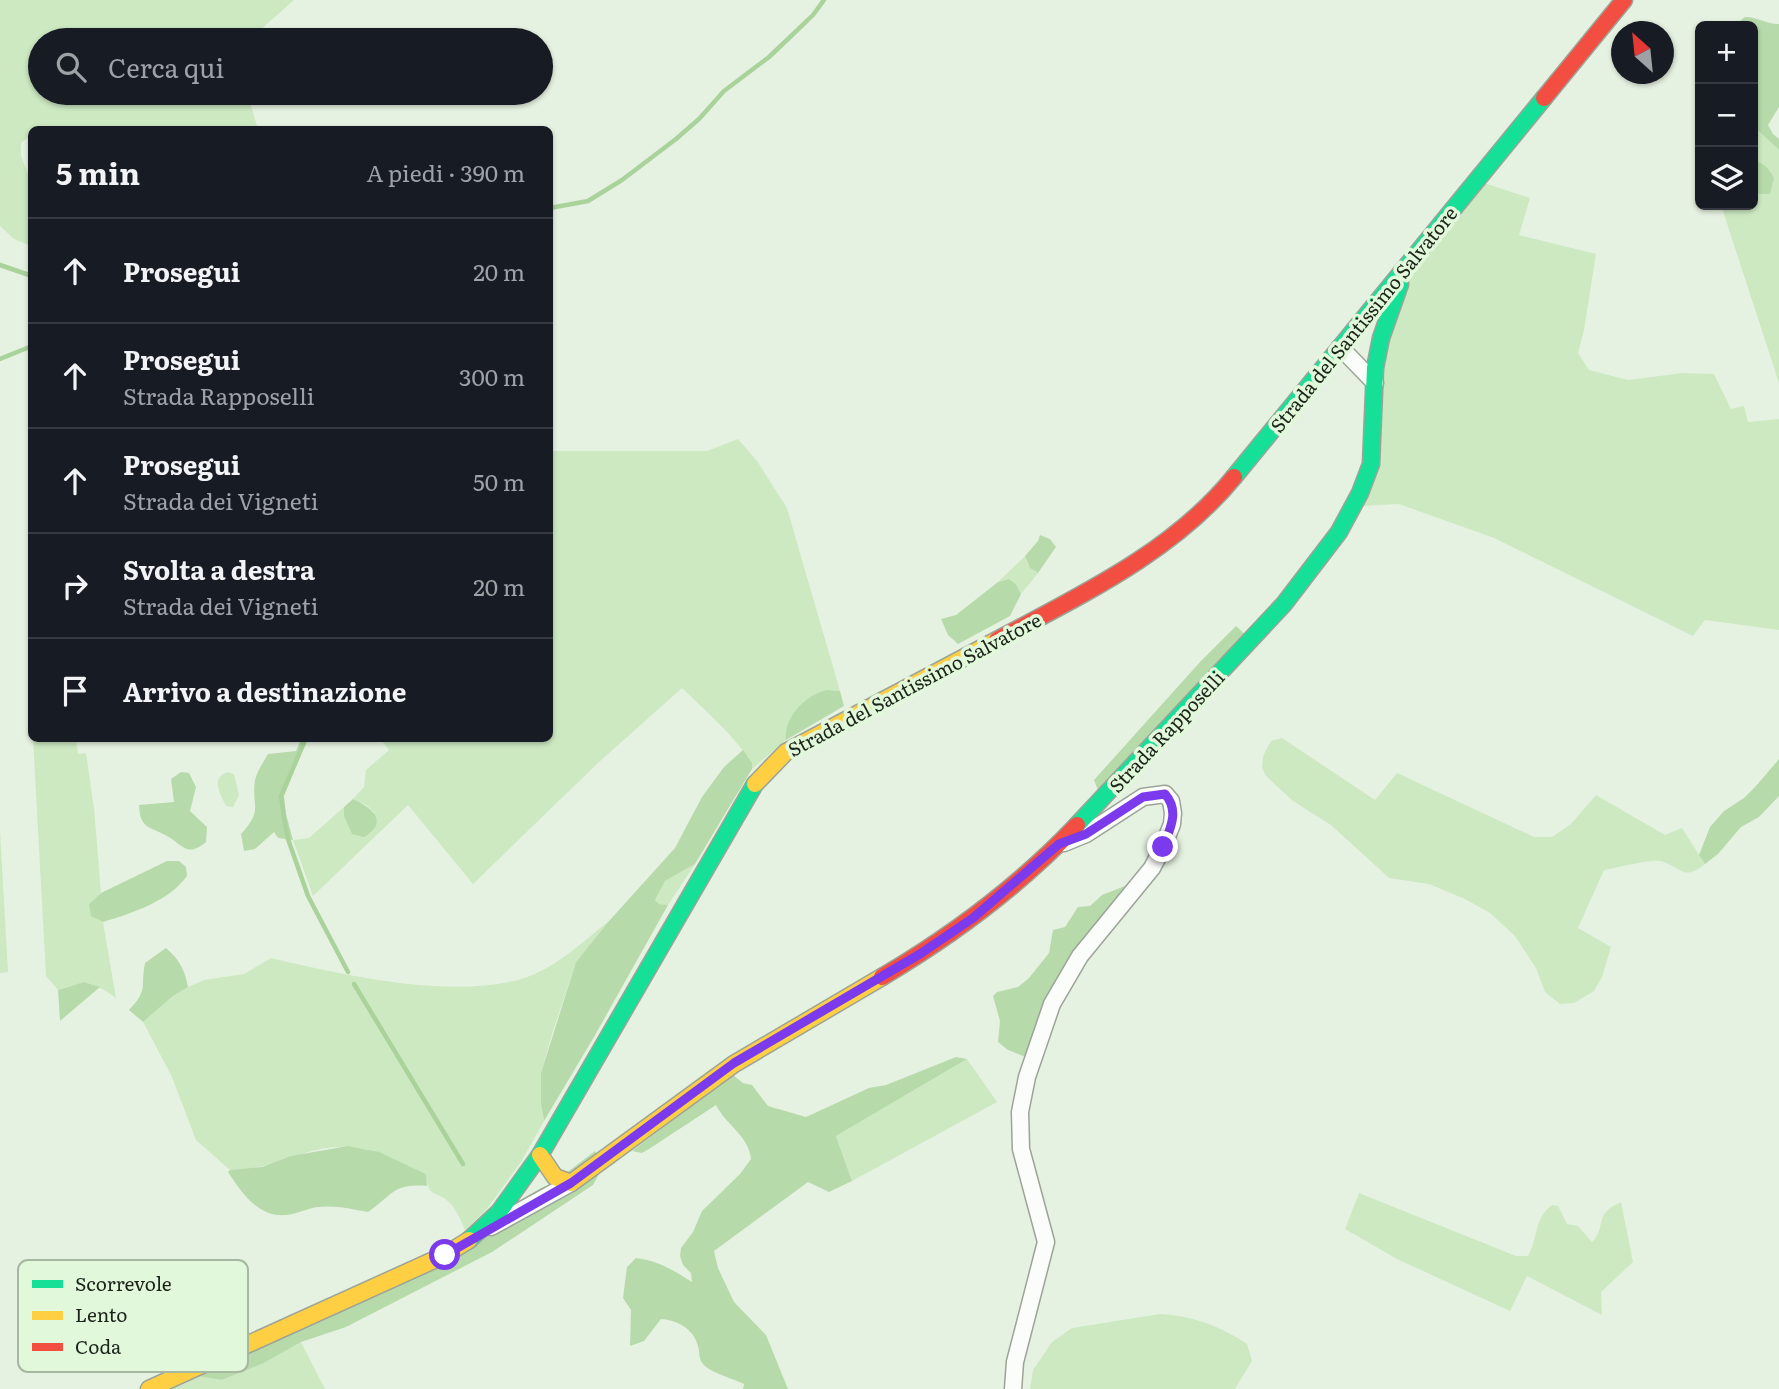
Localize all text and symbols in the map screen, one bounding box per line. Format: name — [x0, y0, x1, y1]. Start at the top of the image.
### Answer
north arrow — [1611, 21, 1674, 84]
map controls — [1695, 21, 1758, 210]
button: + — [1695, 21, 1758, 84]
search box — [28, 28, 553, 105]
text: Cerca qui — [108, 47, 224, 86]
icon: search — [52, 48, 90, 86]
button: − — [1695, 84, 1758, 147]
button: layers — [1695, 147, 1758, 210]
text: 5 min — [56, 150, 140, 194]
text: A piedi · 390 m — [366, 155, 525, 189]
street label: Strada del Santissimo Salvatore — [1263, 200, 1463, 438]
text: Prosegui — [123, 251, 240, 290]
icon: ahead — [56, 252, 94, 290]
text: 20 m — [473, 254, 525, 288]
text: Prosegui — [123, 339, 240, 378]
icon: ahead — [56, 357, 94, 395]
text: 300 m — [459, 359, 525, 393]
text: Strada Rapposelli — [123, 378, 314, 412]
text: Prosegui — [123, 444, 240, 483]
icon: ahead — [56, 462, 94, 500]
text: 50 m — [473, 464, 525, 498]
text: Strada dei Vigneti — [123, 483, 318, 517]
text: Svolta a destra — [123, 549, 315, 588]
icon: right — [56, 567, 94, 605]
text: 20 m — [473, 569, 525, 603]
text: Strada dei Vigneti — [123, 588, 318, 622]
street label: Strada del Santissimo Salvatore — [782, 605, 1046, 763]
street label: Strada Rapposelli — [1102, 664, 1230, 798]
text: Arrivo a destinazione — [123, 671, 407, 710]
icon: arrive — [56, 672, 94, 710]
route end — [1147, 831, 1178, 862]
route start — [429, 1239, 460, 1270]
legend — [18, 1260, 248, 1372]
text: Scorrevole — [75, 1269, 172, 1297]
text: Lento — [75, 1300, 128, 1328]
text: Coda — [75, 1332, 122, 1360]

